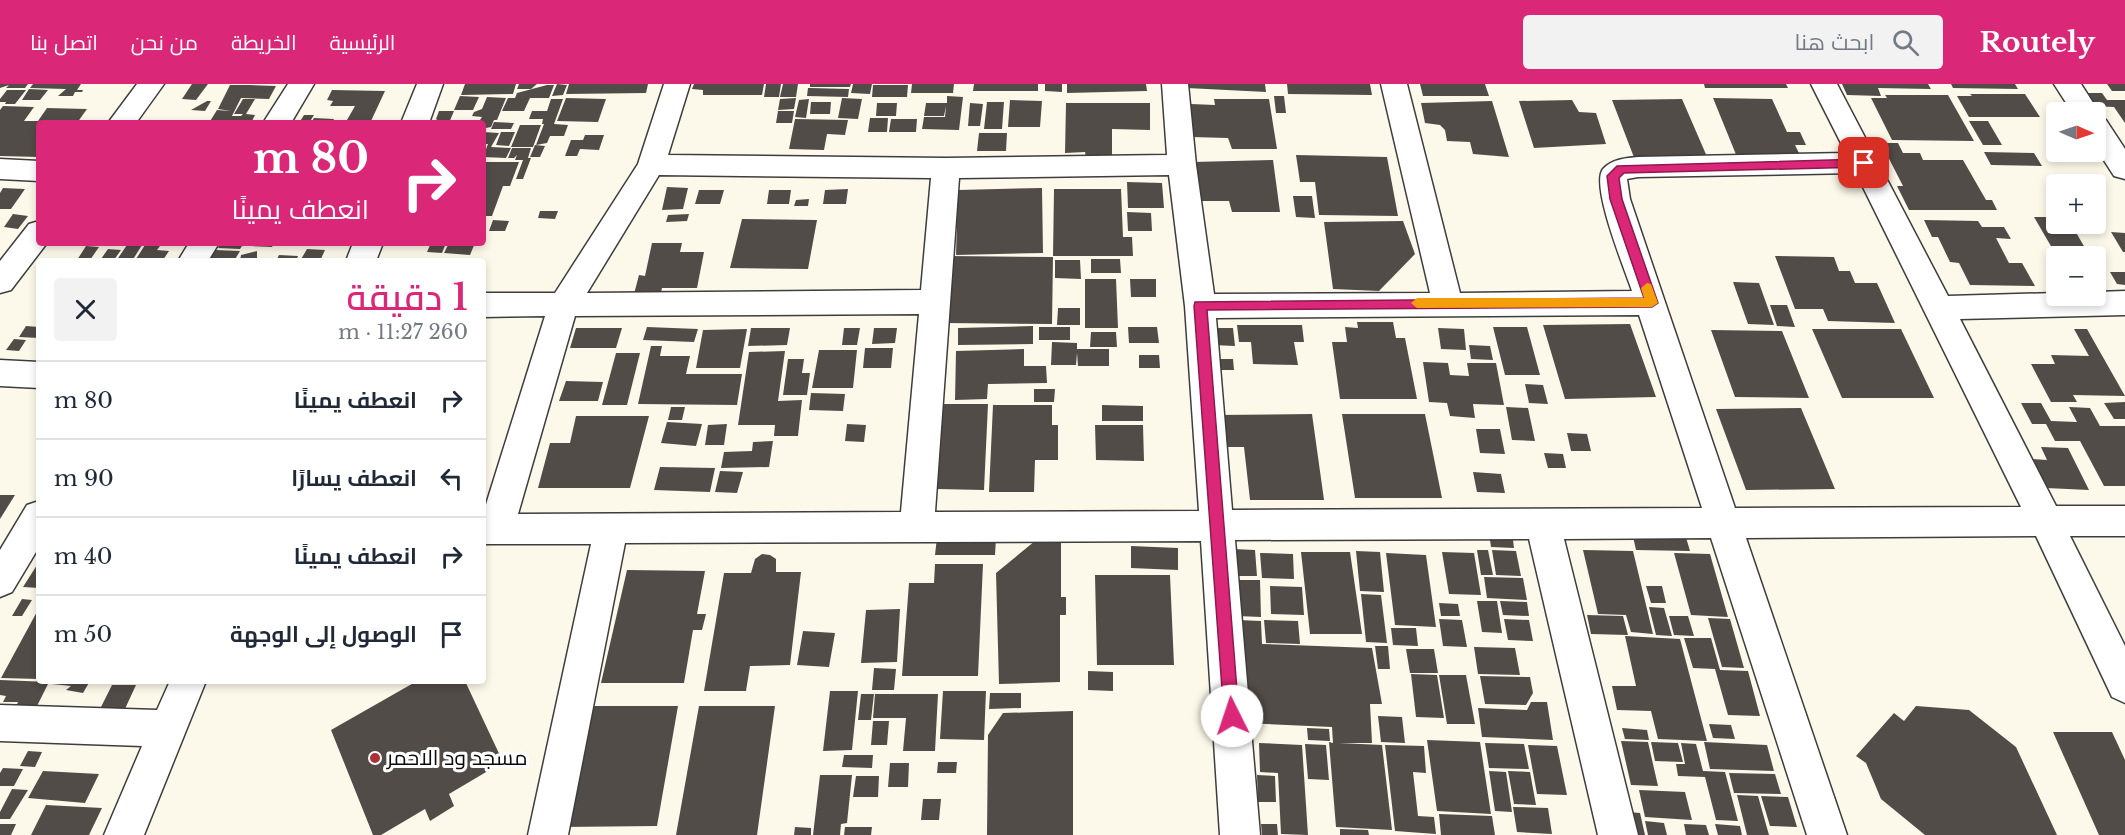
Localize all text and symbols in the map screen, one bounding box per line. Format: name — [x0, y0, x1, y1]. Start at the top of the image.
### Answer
search box — [1523, 15, 1943, 69]
text: Routely — [1979, 25, 2095, 60]
icon: search — [1889, 26, 1922, 59]
text: ابحث هنا — [1795, 29, 1874, 56]
text: اتصل بنا — [30, 30, 98, 56]
text: من نحن — [131, 30, 198, 56]
text: الخريطة — [231, 30, 297, 56]
text: الرئيسية — [330, 30, 395, 56]
north arrow — [2046, 102, 2106, 162]
map controls — [2046, 102, 2106, 306]
text: 80 m — [253, 132, 369, 184]
pin — [1838, 137, 1889, 188]
icon: right — [390, 144, 468, 222]
icon: arrive — [1847, 146, 1880, 179]
button: + — [2046, 174, 2106, 234]
text: انعطف يمينًا — [232, 193, 369, 226]
button: − — [2046, 246, 2106, 306]
text: 1 دقيقة — [346, 275, 468, 320]
button: close — [54, 278, 117, 341]
text: 260 m · 11:27 — [338, 320, 468, 344]
icon: right — [435, 384, 468, 417]
text: 80 m — [54, 387, 113, 414]
text: انعطف يمينًا — [294, 387, 417, 414]
icon: left — [435, 462, 468, 495]
text: 90 m — [54, 465, 114, 492]
text: انعطف يسارًا — [291, 465, 417, 492]
icon: right — [435, 540, 468, 573]
text: 40 m — [54, 543, 113, 570]
text: انعطف يمينًا — [294, 543, 417, 570]
icon: arrive — [435, 618, 468, 651]
text: 50 m — [54, 621, 112, 648]
text: الوصول إلى الوجهة — [230, 621, 417, 648]
position arrow — [1200, 684, 1264, 748]
place label: مسجد ود الاحمر — [386, 745, 527, 771]
marker: مسجد ود الاحمر — [368, 751, 382, 765]

